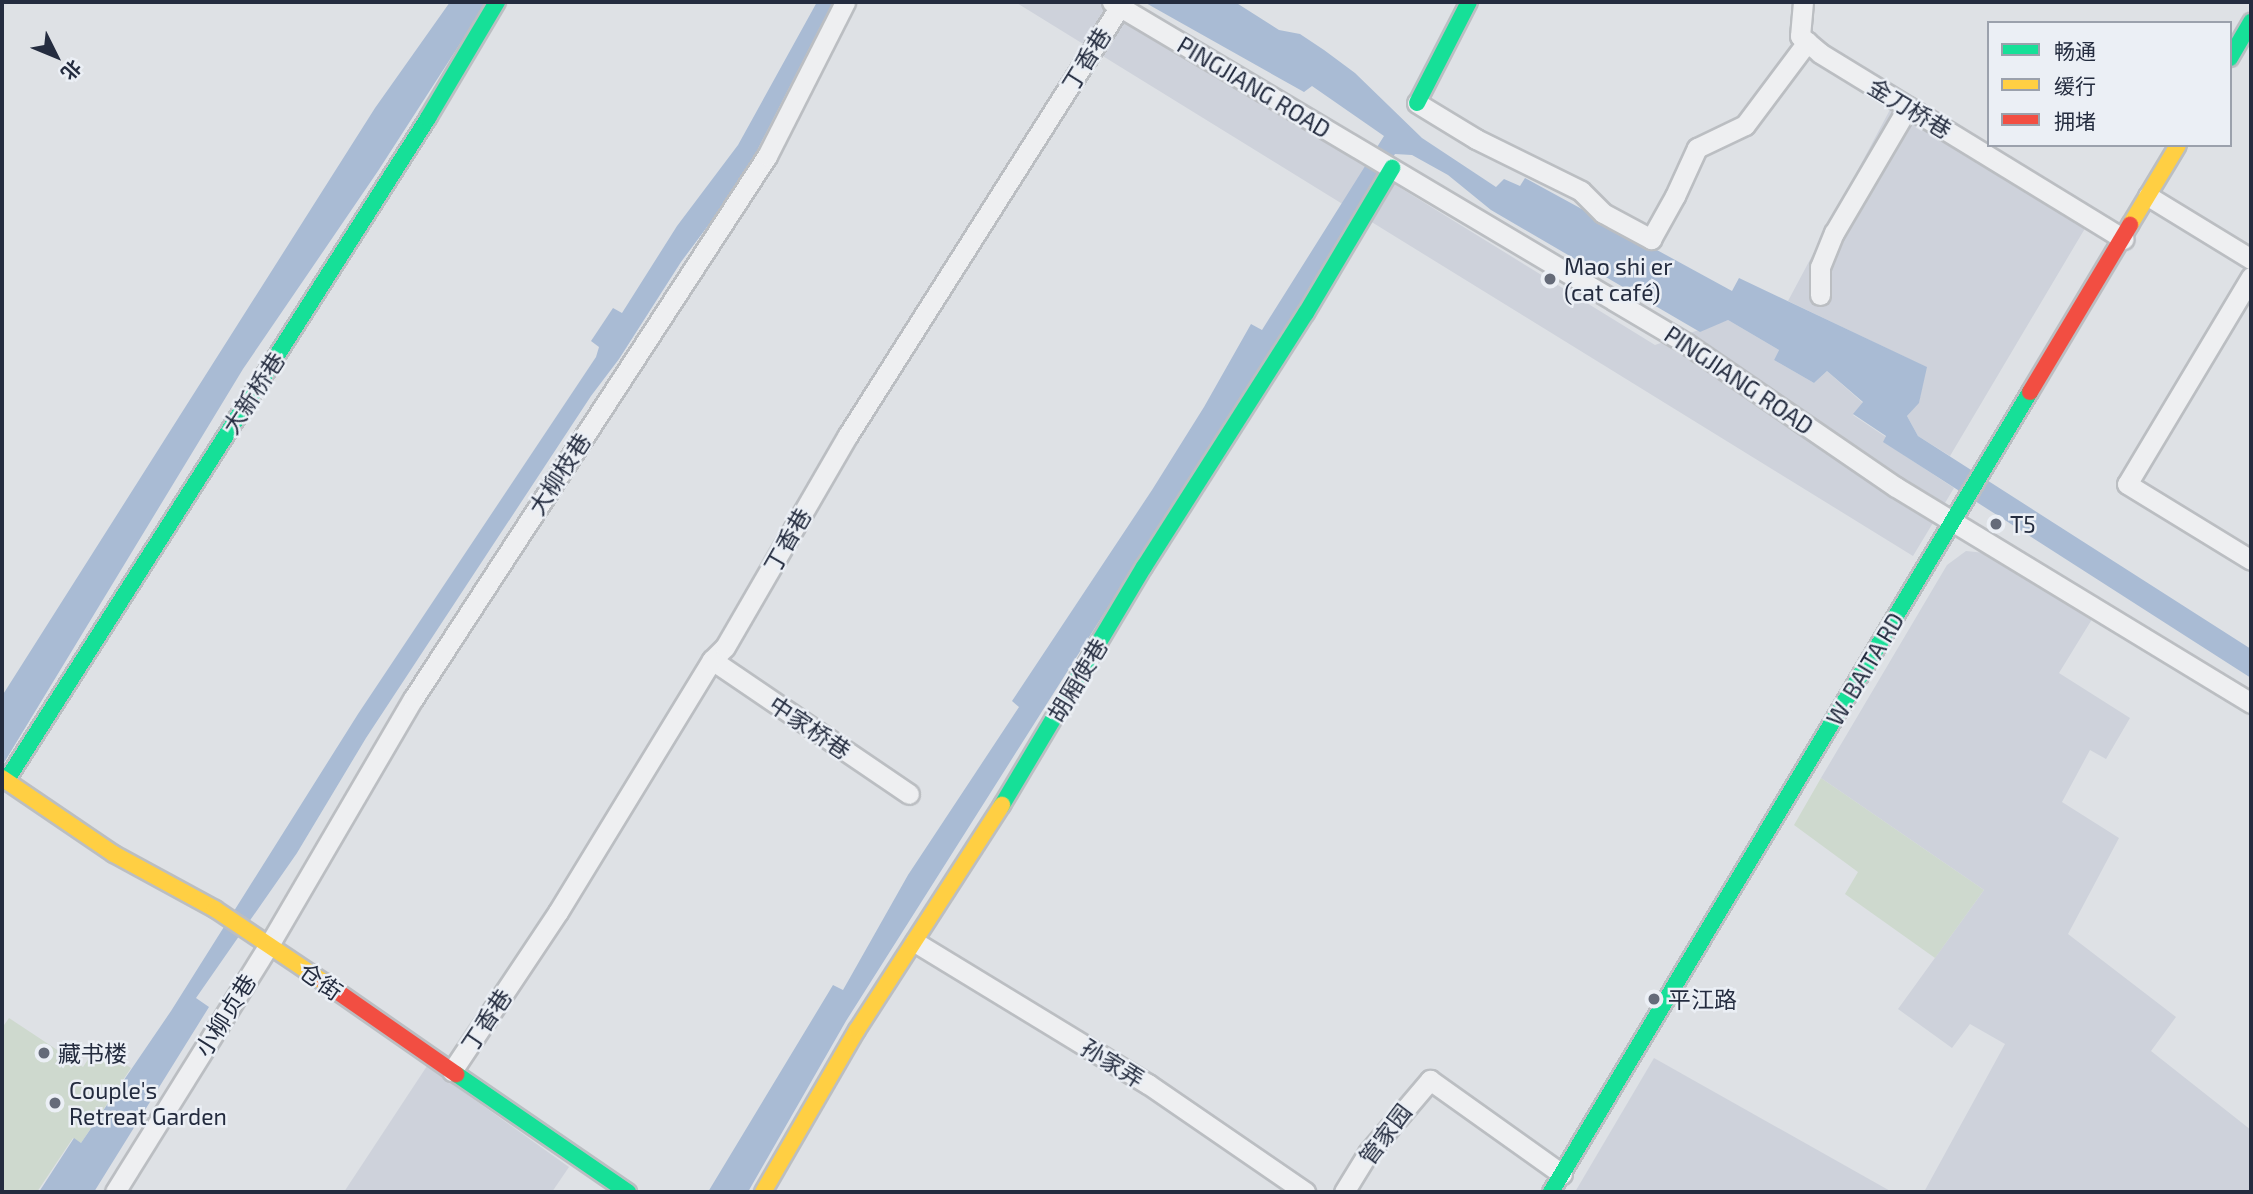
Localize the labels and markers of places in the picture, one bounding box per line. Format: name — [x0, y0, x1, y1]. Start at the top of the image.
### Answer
place label: Mao shi er (cat café) — [1564, 252, 1672, 306]
marker: Mao shi er (cat café) — [1542, 271, 1558, 287]
place label: T5 — [2010, 510, 2036, 538]
marker: T5 — [1988, 516, 2004, 532]
place label: 平江路 — [1668, 985, 1737, 1013]
marker: 平江路 — [1646, 991, 1662, 1007]
place label: 藏书楼 — [58, 1039, 127, 1067]
marker: 藏书楼 — [36, 1045, 52, 1061]
place label: Couple's Retreat Garden — [69, 1076, 227, 1130]
marker: Couple's Retreat Garden — [47, 1095, 63, 1111]

